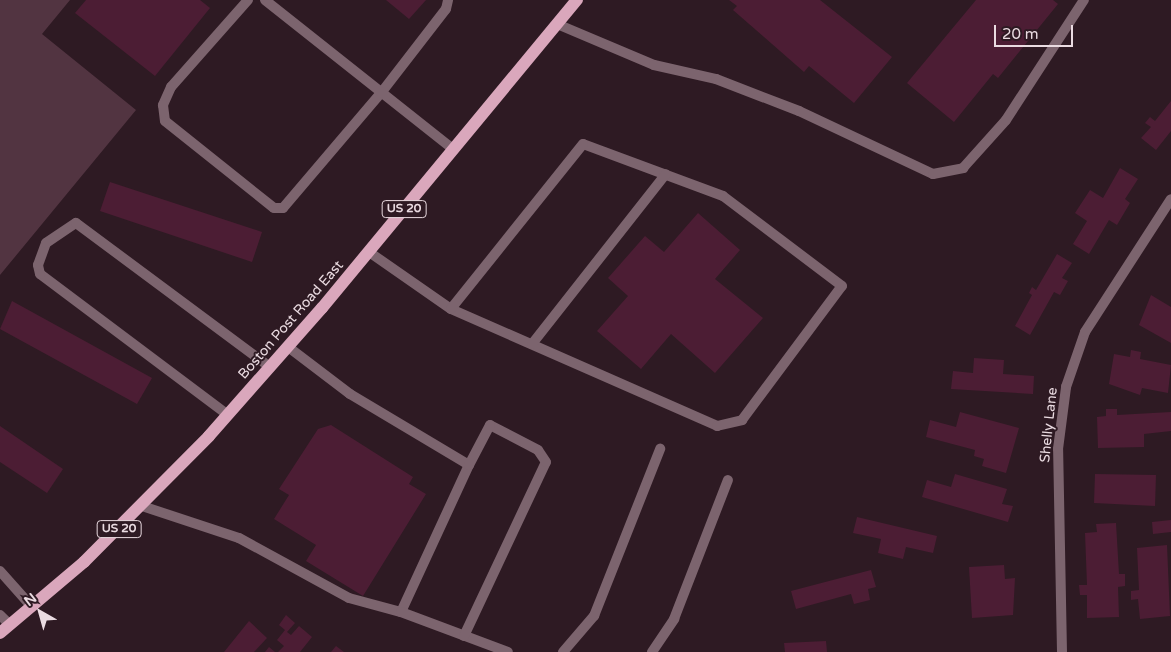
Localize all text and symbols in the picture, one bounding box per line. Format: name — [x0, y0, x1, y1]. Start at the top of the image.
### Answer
scale bar — [996, 15, 1075, 47]
text: 20 m — [1002, 25, 1039, 43]
road number: US 20 — [382, 200, 426, 218]
street label: Boston Post Road East — [235, 257, 347, 383]
street label: Shelly Lane — [1037, 387, 1061, 463]
road number: US 20 — [96, 520, 142, 538]
north arrow — [15, 587, 65, 637]
text: N — [21, 590, 40, 610]

